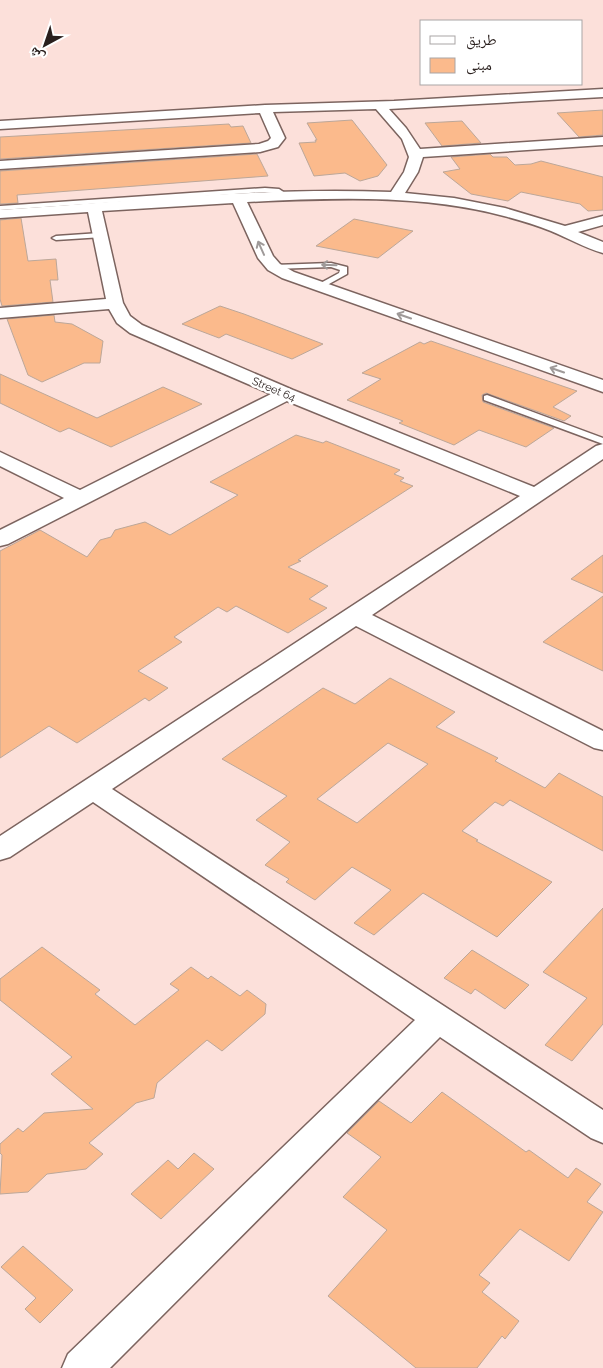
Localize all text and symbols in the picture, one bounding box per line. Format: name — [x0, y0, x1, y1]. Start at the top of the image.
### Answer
north arrow — [20, 20, 70, 70]
legend — [420, 20, 583, 85]
text: طريق — [466, 31, 497, 50]
text: ش — [26, 43, 48, 66]
text: مبنى — [466, 56, 492, 75]
one-way arrow — [255, 241, 265, 256]
one-way arrow — [321, 261, 337, 270]
one-way arrow — [396, 311, 412, 320]
one-way arrow — [550, 365, 565, 374]
street label: Street 64 — [250, 374, 297, 404]

